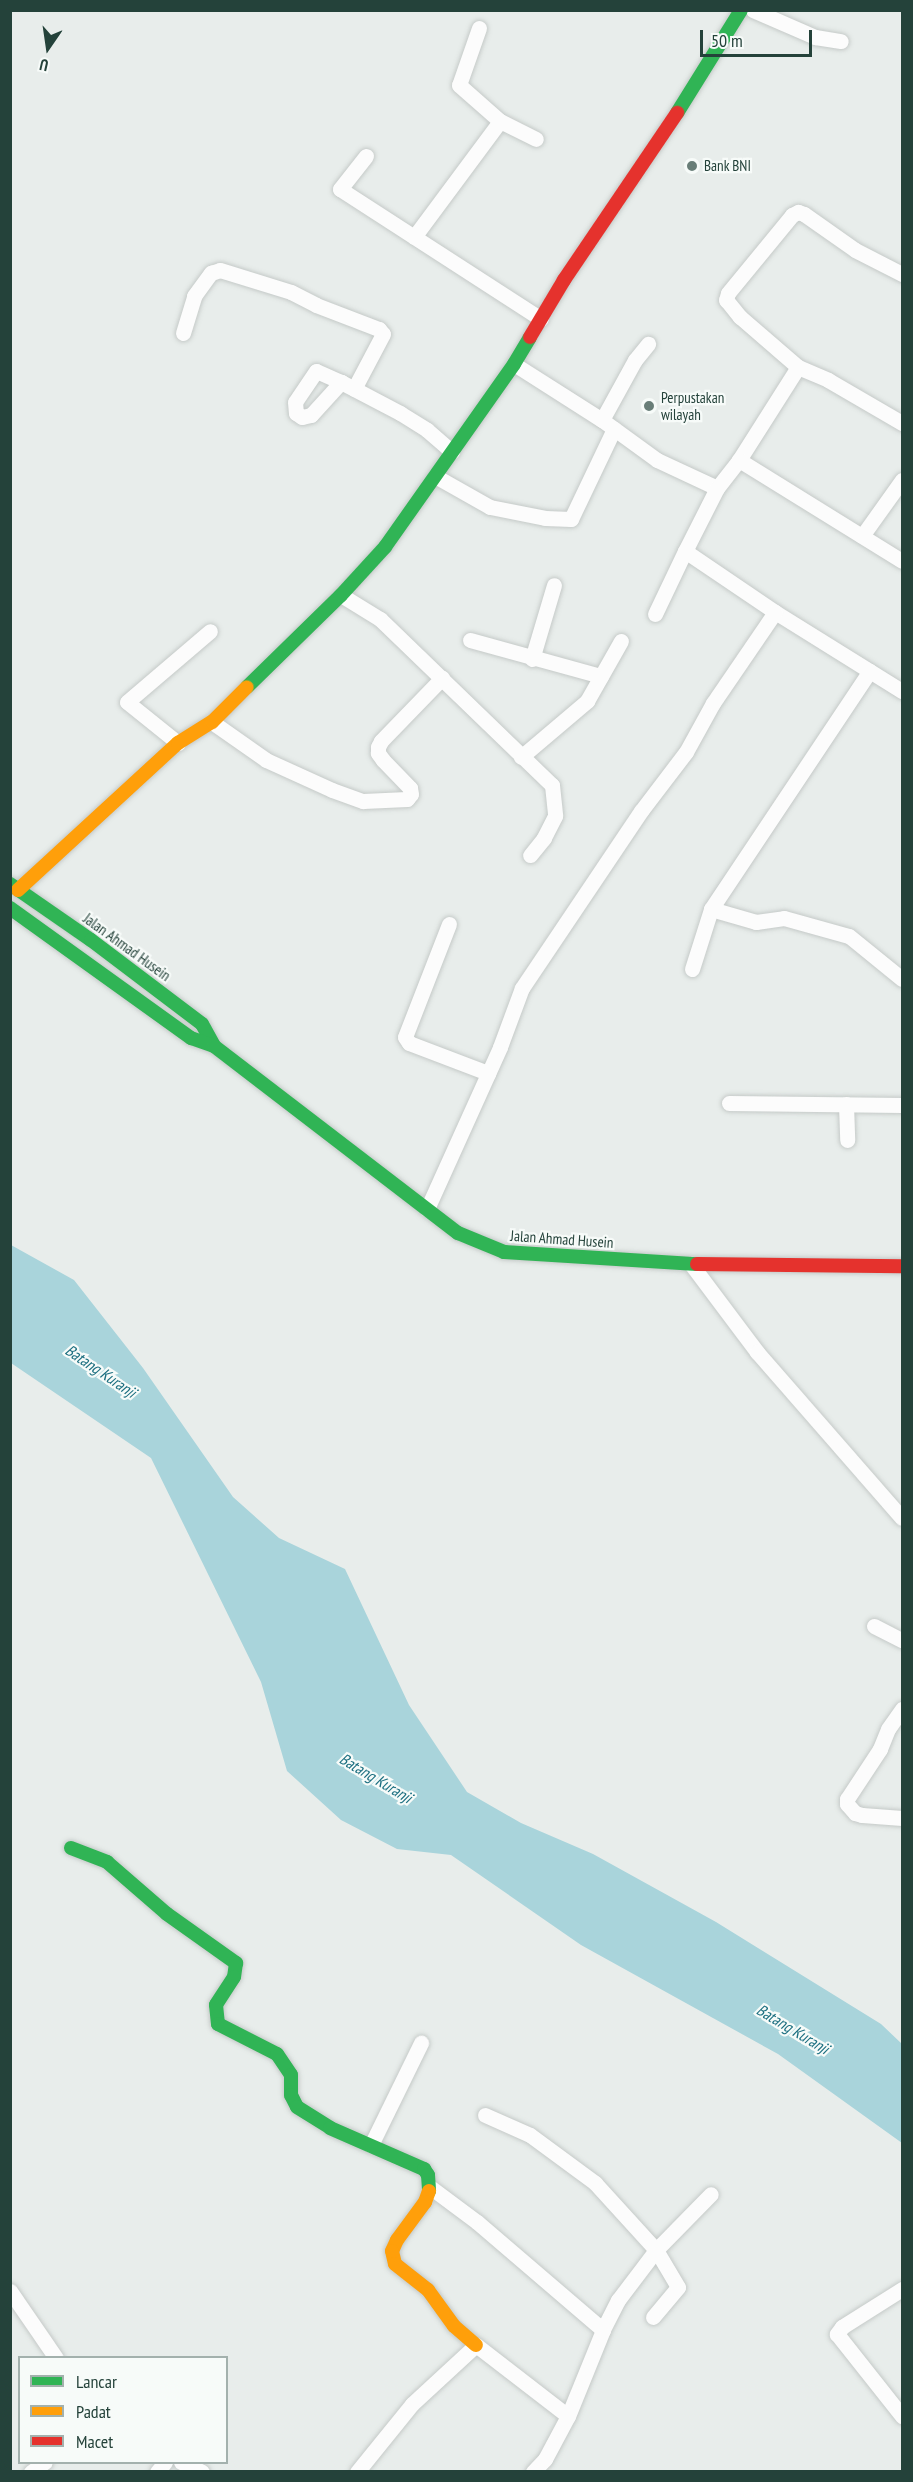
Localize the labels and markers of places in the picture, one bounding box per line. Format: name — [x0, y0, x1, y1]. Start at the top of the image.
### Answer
place label: Bank BNI — [704, 157, 751, 175]
marker: Bank BNI — [685, 159, 699, 173]
place label: Perpustakan wilayah — [661, 388, 724, 423]
marker: Perpustakan wilayah — [642, 399, 656, 413]

